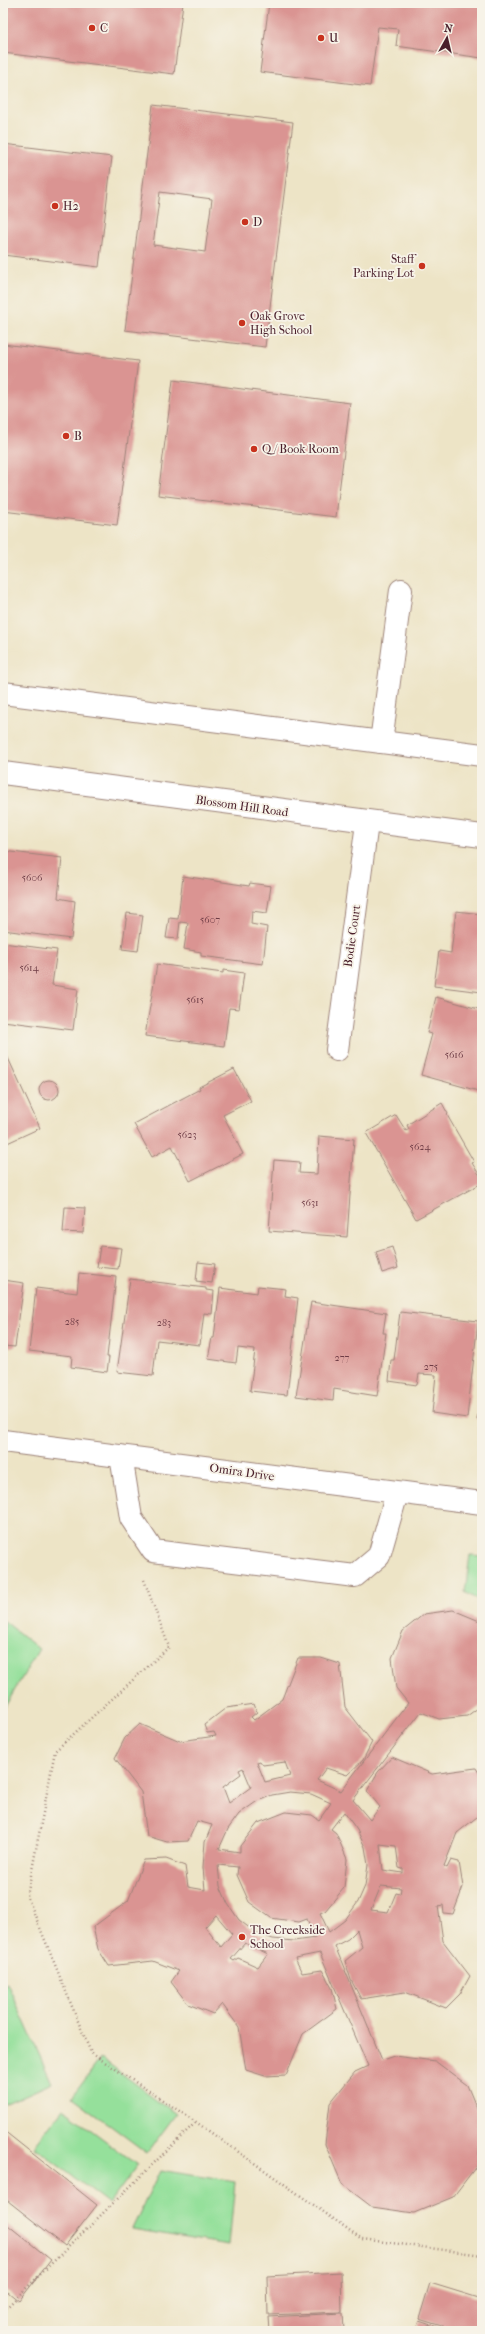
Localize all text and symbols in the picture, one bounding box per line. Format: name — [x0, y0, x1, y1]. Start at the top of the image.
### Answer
north arrow — [427, 18, 467, 58]
place label: C — [100, 21, 108, 35]
text: N — [443, 22, 454, 36]
marker: C — [87, 23, 97, 33]
place label: U — [329, 31, 339, 45]
marker: U — [316, 33, 326, 43]
place label: H2 — [63, 199, 79, 213]
marker: H2 — [50, 201, 60, 211]
place label: D — [253, 215, 262, 229]
marker: D — [240, 217, 250, 227]
place label: Staff Parking Lot — [353, 252, 417, 280]
marker: Staff Parking Lot — [417, 261, 427, 271]
place label: Oak Grove High School — [250, 309, 313, 337]
marker: Oak Grove High School — [237, 318, 247, 328]
place label: B — [74, 429, 82, 443]
marker: B — [61, 431, 71, 441]
place label: Q / Book Room — [262, 442, 339, 456]
marker: Q / Book Room — [249, 444, 259, 454]
street label: Blossom Hill Road — [195, 793, 290, 820]
house number: 5606 — [22, 872, 43, 884]
street label: Bodie Court — [341, 903, 363, 968]
house number: 5607 — [200, 914, 220, 926]
house number: 5614 — [19, 962, 40, 974]
house number: 5615 — [186, 994, 204, 1006]
house number: 5616 — [445, 1049, 464, 1061]
house number: 5623 — [178, 1129, 196, 1141]
house number: 5624 — [410, 1141, 431, 1153]
house number: 5631 — [301, 1197, 319, 1209]
house number: 285 — [65, 1316, 79, 1328]
house number: 283 — [157, 1317, 171, 1329]
house number: 277 — [335, 1352, 350, 1364]
house number: 275 — [424, 1361, 438, 1373]
street label: Omira Drive — [209, 1461, 275, 1484]
place label: The Creekside School — [250, 1923, 325, 1951]
marker: The Creekside School — [237, 1932, 247, 1942]

